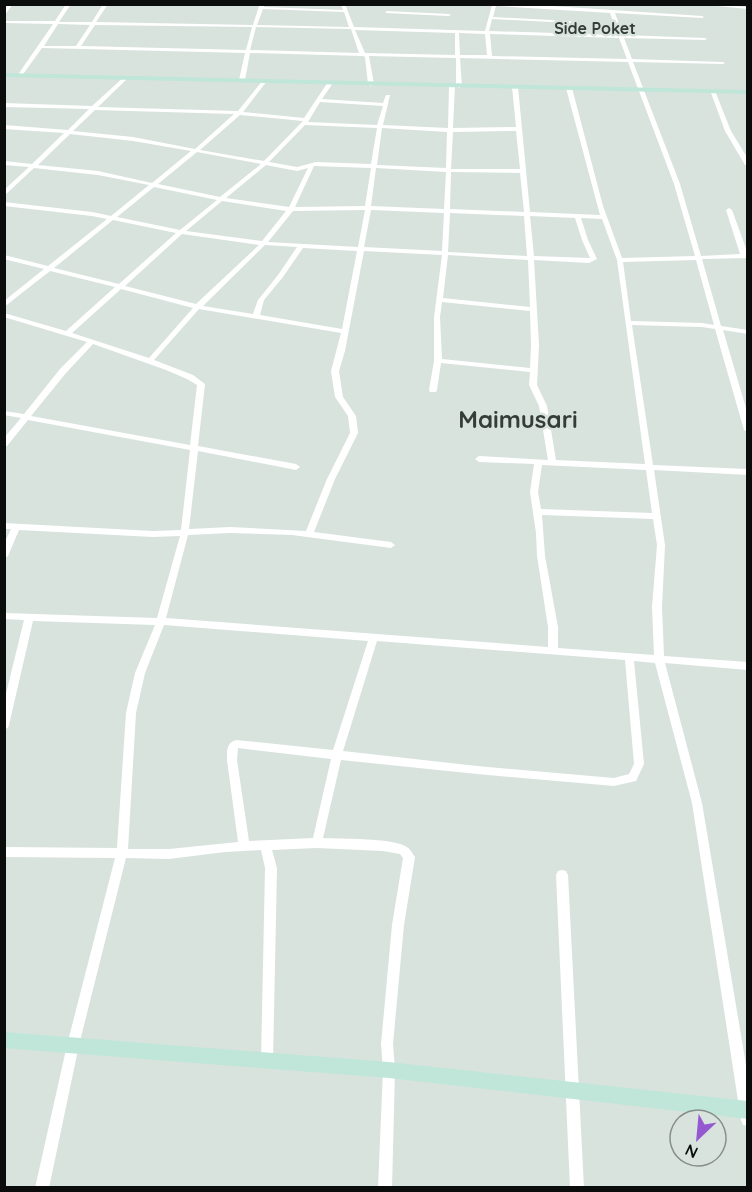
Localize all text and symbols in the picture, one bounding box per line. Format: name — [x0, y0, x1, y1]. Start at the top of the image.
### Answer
district label: Side Poket — [554, 18, 636, 38]
district label: Maimusari — [458, 404, 578, 434]
north arrow — [668, 1108, 728, 1168]
text: N — [682, 1140, 701, 1163]

